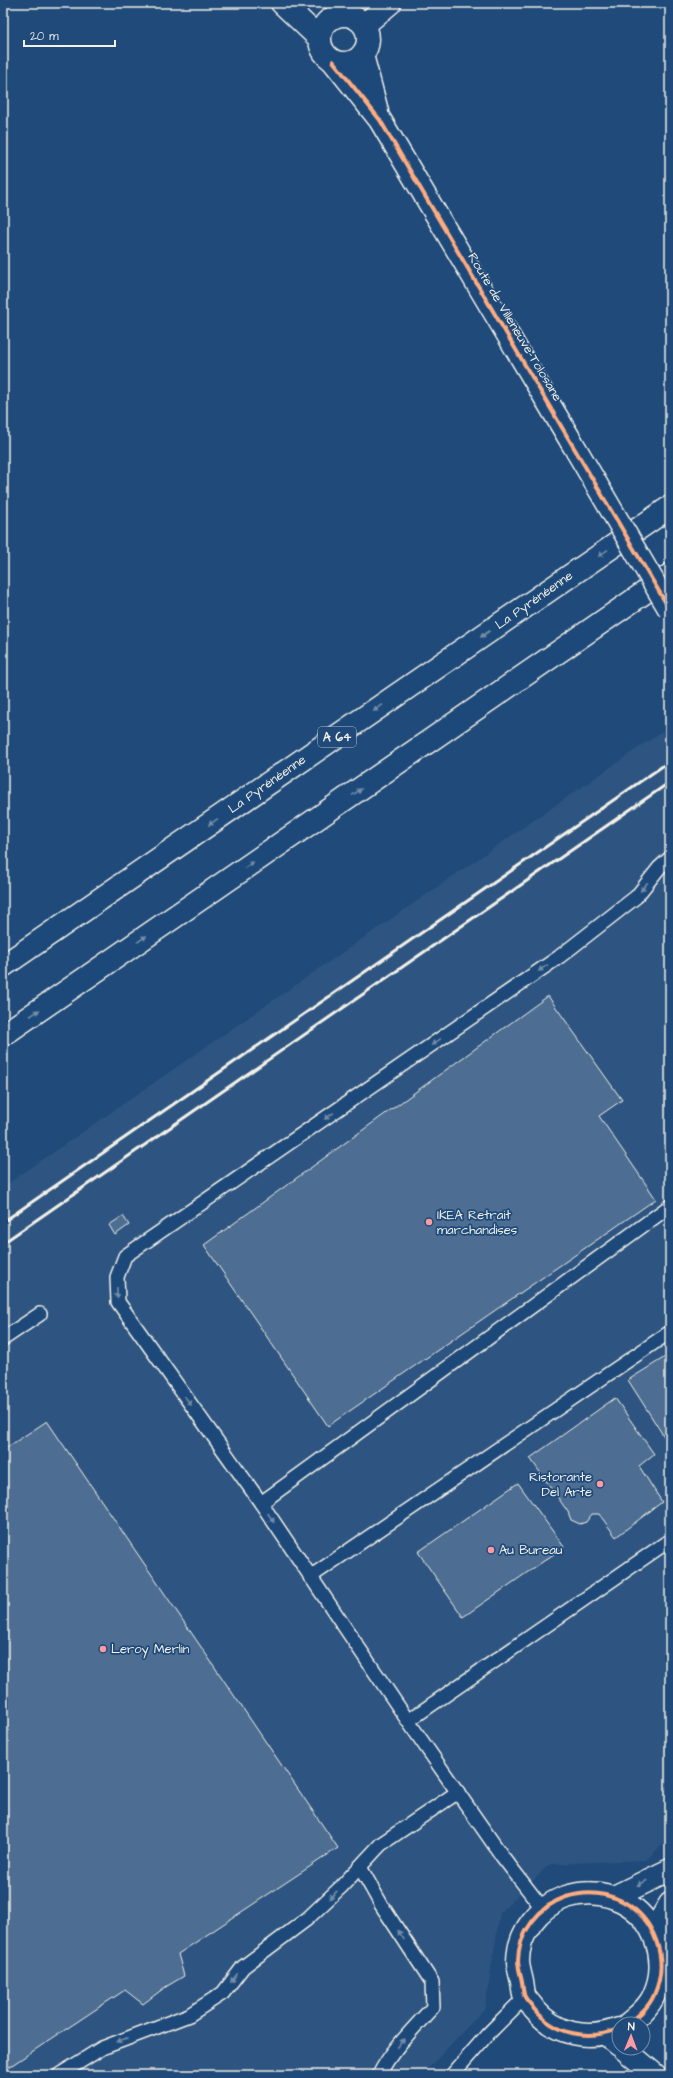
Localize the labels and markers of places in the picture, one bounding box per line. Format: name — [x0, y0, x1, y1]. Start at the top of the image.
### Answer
place label: IKEA Retrait marchandises — [437, 1206, 518, 1239]
marker: IKEA Retrait marchandises — [424, 1217, 434, 1227]
place label: Ristorante Del Arte — [529, 1468, 592, 1501]
marker: Ristorante Del Arte — [595, 1479, 605, 1489]
place label: Au Bureau — [499, 1541, 563, 1559]
marker: Au Bureau — [486, 1545, 496, 1555]
place label: Leroy Merlin — [111, 1640, 190, 1659]
marker: Leroy Merlin — [98, 1644, 108, 1654]

